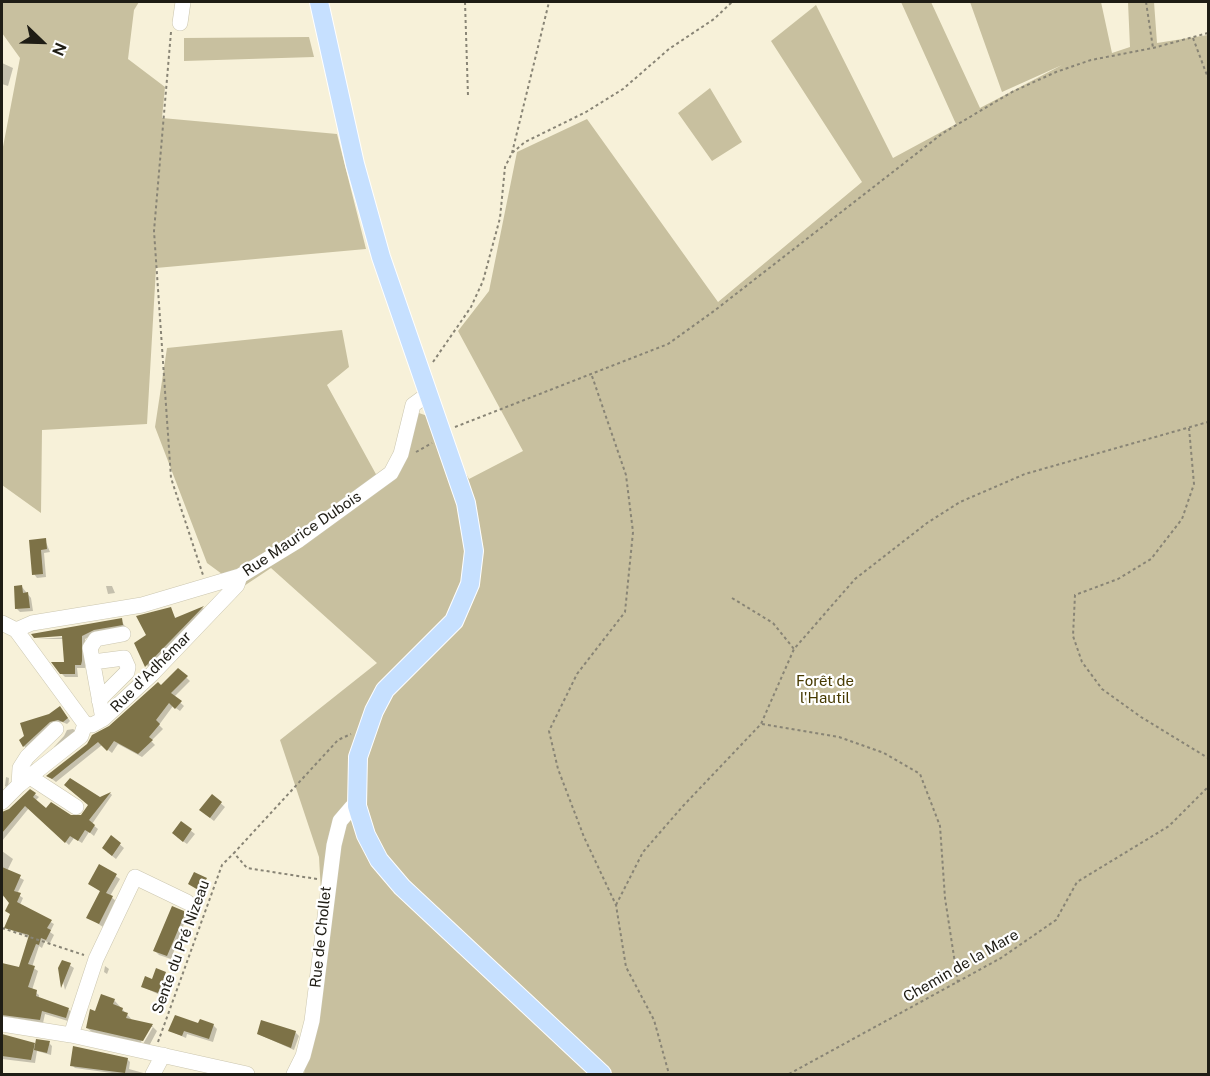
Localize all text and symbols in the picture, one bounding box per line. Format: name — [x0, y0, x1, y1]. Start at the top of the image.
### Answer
north arrow — [12, 12, 72, 72]
text: N — [48, 40, 70, 59]
street label: Rue Maurice Dubois — [239, 488, 365, 580]
street label: Rue d'Adhémar — [107, 628, 195, 716]
park label: Forêt de l'Hautil — [796, 672, 854, 707]
street label: Sente du Pré Nizeau — [148, 878, 214, 1016]
street label: Rue de Chollet — [307, 885, 335, 989]
street label: Chemin de la Mare — [900, 926, 1022, 1006]

